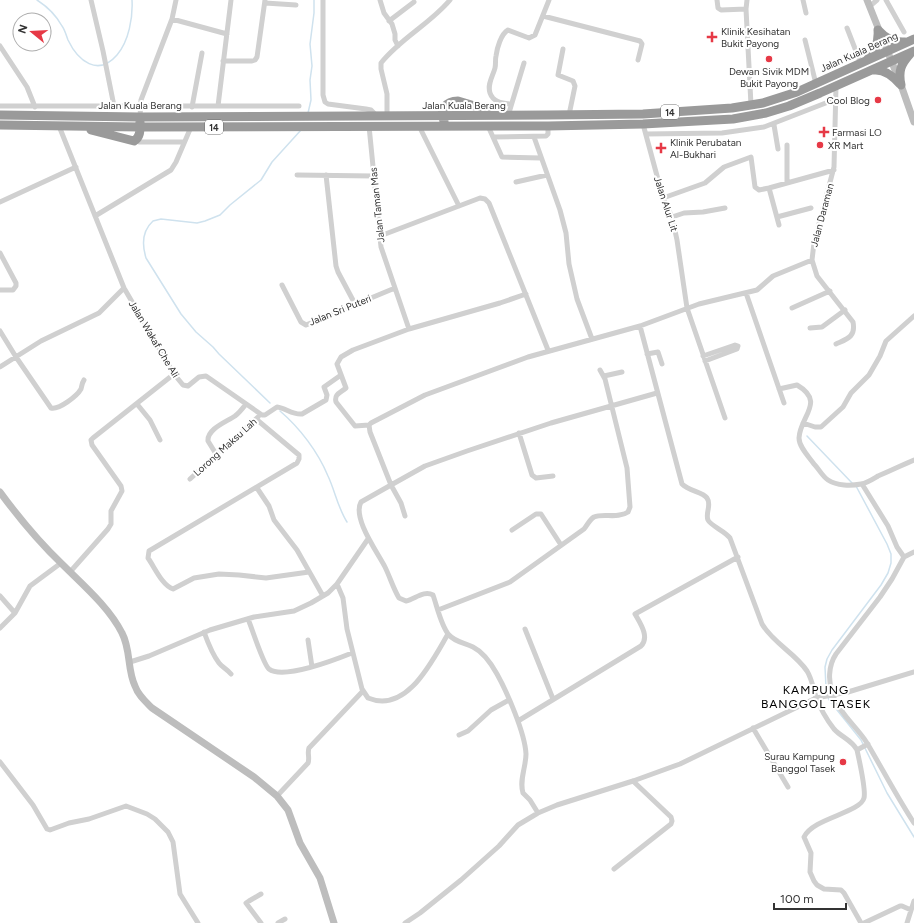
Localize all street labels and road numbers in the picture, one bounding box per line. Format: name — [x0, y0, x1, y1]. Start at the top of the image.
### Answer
street label: Jalan Kuala Berang — [818, 29, 900, 75]
street label: Jalan Kuala Berang — [98, 99, 182, 112]
street label: Jalan Kuala Berang — [422, 99, 506, 112]
road number: 14 — [661, 105, 679, 119]
road number: 14 — [205, 120, 223, 134]
street label: Jalan Taman Mas — [367, 166, 387, 243]
street label: Jalan Alur Lit — [651, 175, 681, 233]
street label: Jalan Daraman — [807, 181, 837, 248]
street label: Jalan Sri Puteri — [307, 292, 373, 328]
street label: Jalan Wakaf Che Ali — [126, 298, 182, 380]
street label: Lorong Maksu Lah — [191, 415, 260, 479]

